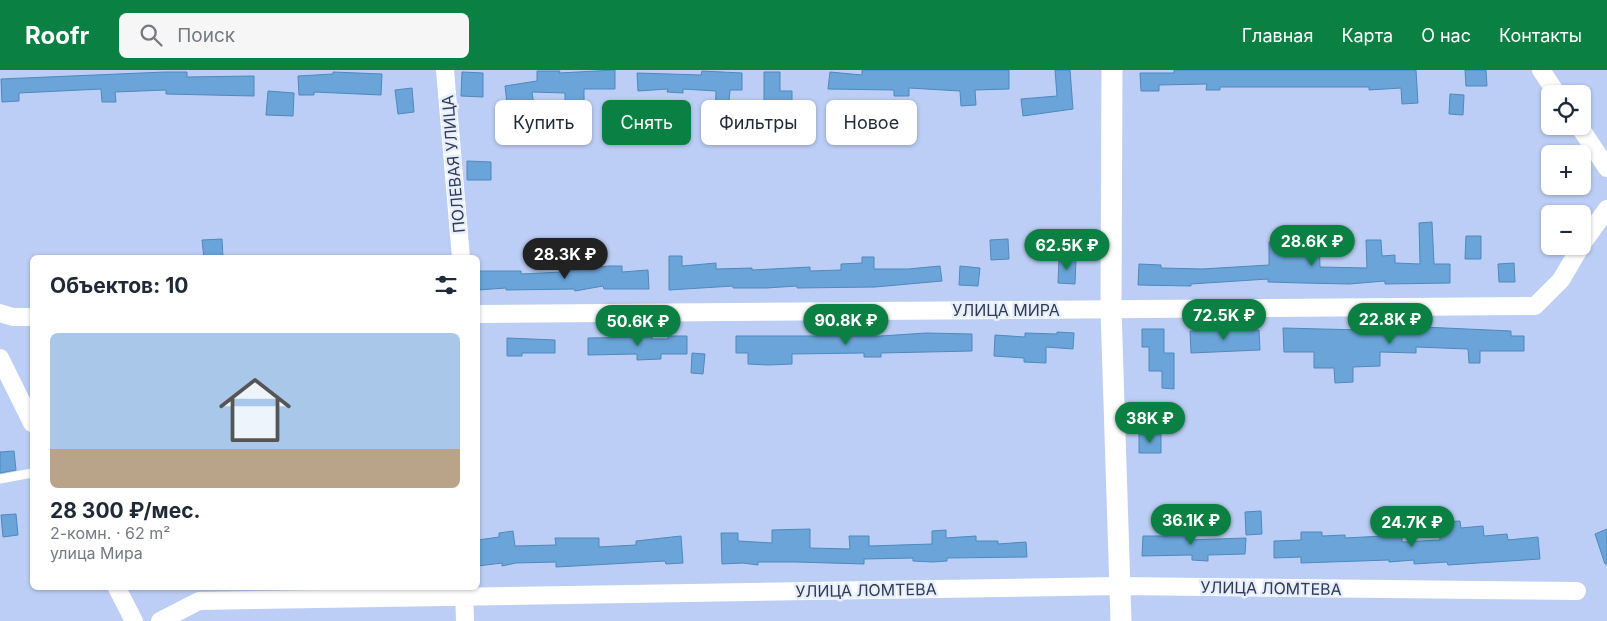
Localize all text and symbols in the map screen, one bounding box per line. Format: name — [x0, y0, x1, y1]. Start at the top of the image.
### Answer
search box — [119, 13, 469, 58]
text: Roofr — [25, 21, 89, 50]
icon: search — [137, 21, 165, 49]
text: Поиск — [177, 24, 235, 47]
text: Главная — [1242, 25, 1313, 46]
text: Карта — [1341, 25, 1393, 46]
text: О нас — [1421, 25, 1471, 46]
text: Контакты — [1499, 25, 1582, 46]
map controls — [1541, 85, 1591, 255]
button: locate — [1541, 85, 1591, 135]
street label: ПОЛЕВАЯ УЛИЦА — [437, 94, 469, 234]
chip: Купить — [495, 100, 592, 145]
chip: Снять — [602, 100, 691, 145]
chip: Фильтры — [701, 100, 816, 145]
chip: Новое — [826, 100, 917, 145]
button: + — [1541, 145, 1591, 195]
button: − — [1541, 205, 1591, 255]
pin: 28.6K ₽ — [1266, 224, 1358, 267]
pin: 62.5K ₽ — [1021, 228, 1113, 271]
text: 28.6K ₽ — [1281, 231, 1343, 251]
text: 62.5K ₽ — [1035, 235, 1099, 255]
pin: 28.3K ₽ — [519, 238, 611, 280]
text: 28.3K ₽ — [534, 244, 596, 264]
icon: filters — [432, 271, 460, 299]
text: Объектов: 10 — [50, 273, 188, 298]
pin: 72.5K ₽ — [1178, 298, 1270, 341]
street label: УЛИЦА МИРА — [952, 300, 1060, 320]
pin: 22.8K ₽ — [1344, 302, 1436, 345]
pin: 50.6K ₽ — [592, 304, 684, 347]
pin: 90.8K ₽ — [800, 304, 892, 346]
text: 72.5K ₽ — [1193, 305, 1255, 325]
text: 22.8K ₽ — [1359, 309, 1421, 329]
text: 90.8K ₽ — [814, 310, 878, 330]
text: 50.6K ₽ — [607, 311, 669, 331]
icon: home — [210, 365, 300, 455]
pin: 38K ₽ — [1115, 402, 1185, 444]
text: 38K ₽ — [1126, 408, 1174, 428]
text: 28 300 ₽/мес. — [50, 498, 201, 523]
pin: 36.1K ₽ — [1145, 504, 1237, 546]
pin: 24.7K ₽ — [1366, 506, 1458, 548]
text: 36.1K ₽ — [1162, 510, 1220, 530]
text: 24.7K ₽ — [1381, 512, 1443, 532]
text: 2-комн. · 62 m² — [50, 523, 170, 543]
text: улица Мира — [50, 543, 143, 563]
street label: УЛИЦА ЛОМТЕВА — [1200, 577, 1342, 599]
street label: УЛИЦА ЛОМТЕВА — [795, 579, 937, 601]

